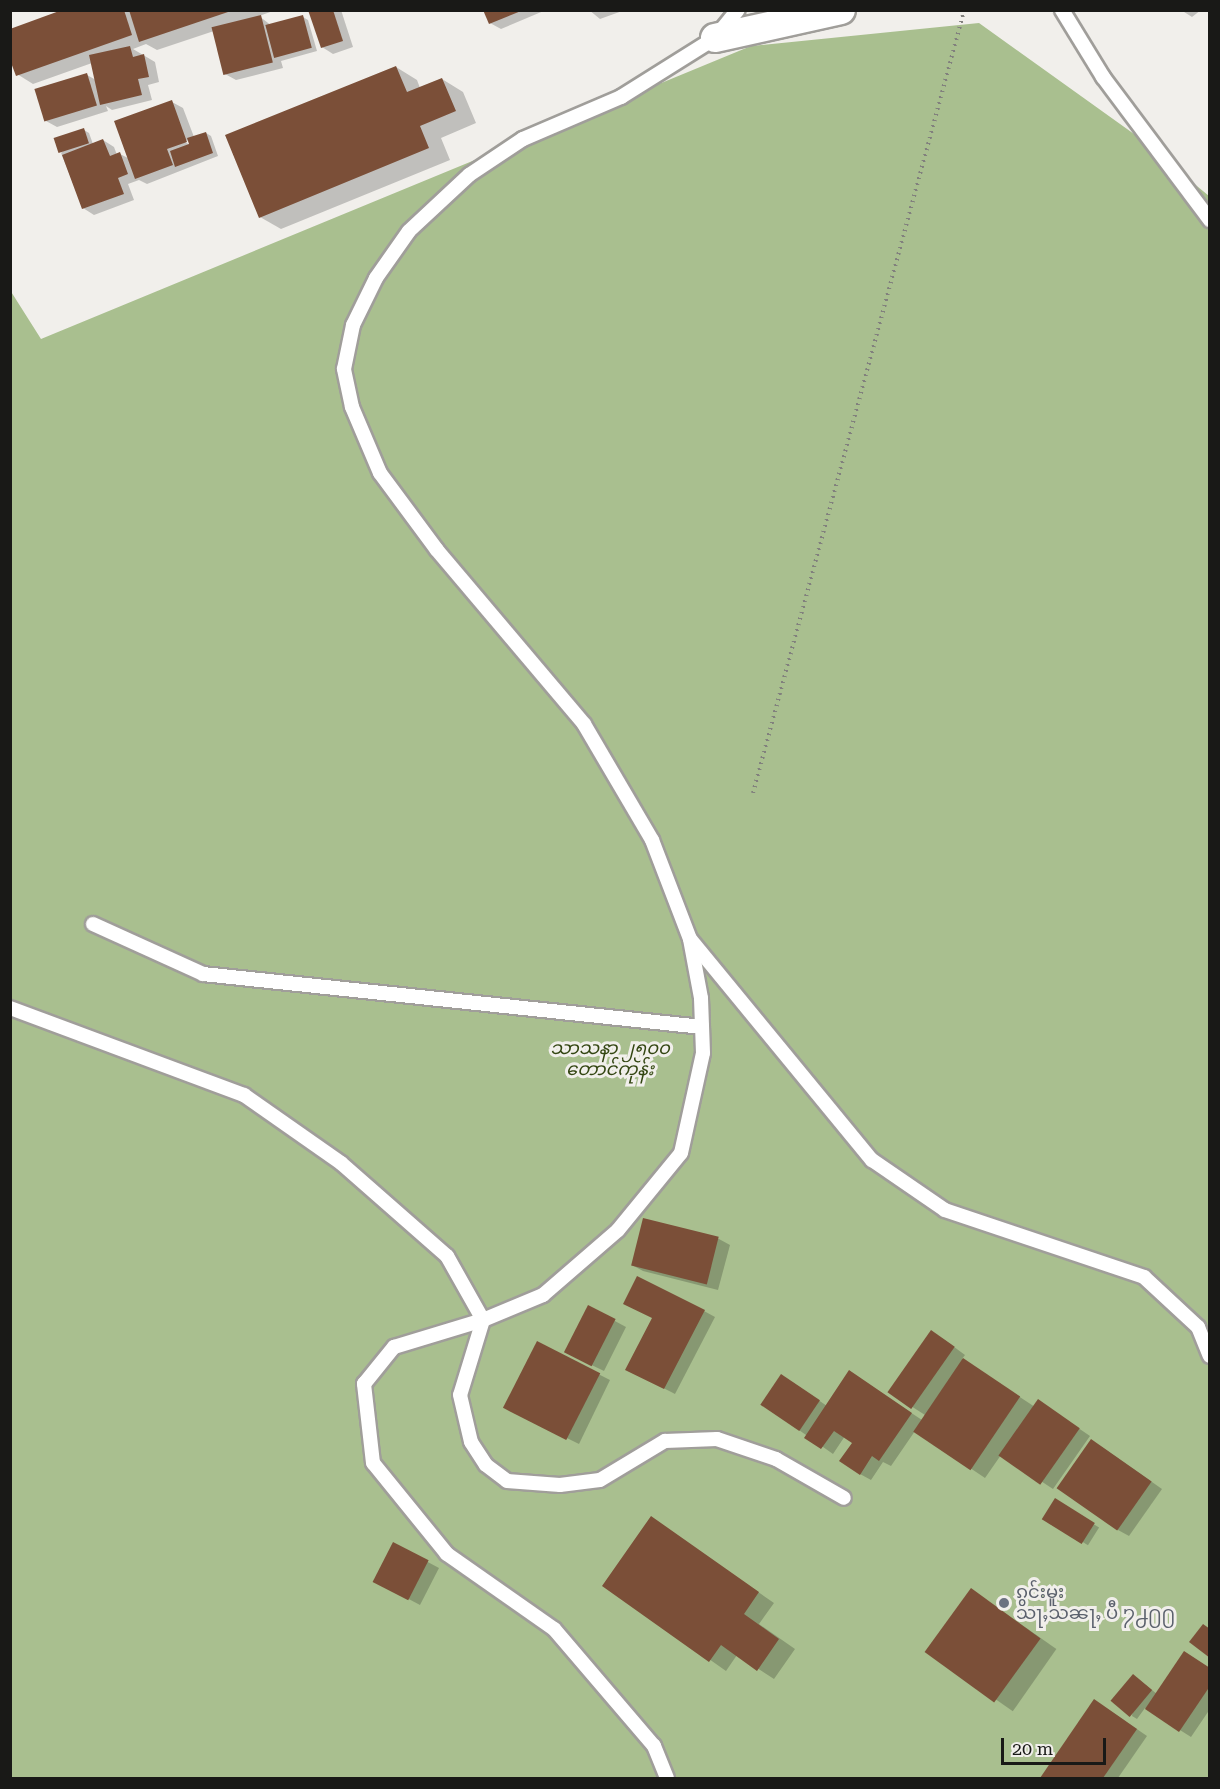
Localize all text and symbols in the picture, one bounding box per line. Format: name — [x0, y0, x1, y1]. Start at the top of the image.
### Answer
park label: သာသနာ ၂၅၀၀ တောင်ကုန်း — [550, 1038, 670, 1080]
place label: ၵွင်းမူး သႃႇသၼႃႇ ပီ ႒႕႐႐ — [1016, 1582, 1175, 1624]
marker: ၵွင်းမူး သႃႇသၼႃႇ ပီ ႒႕႐႐ — [997, 1596, 1011, 1610]
scale bar — [1004, 1726, 1109, 1764]
text: 20 m — [1012, 1738, 1053, 1759]

